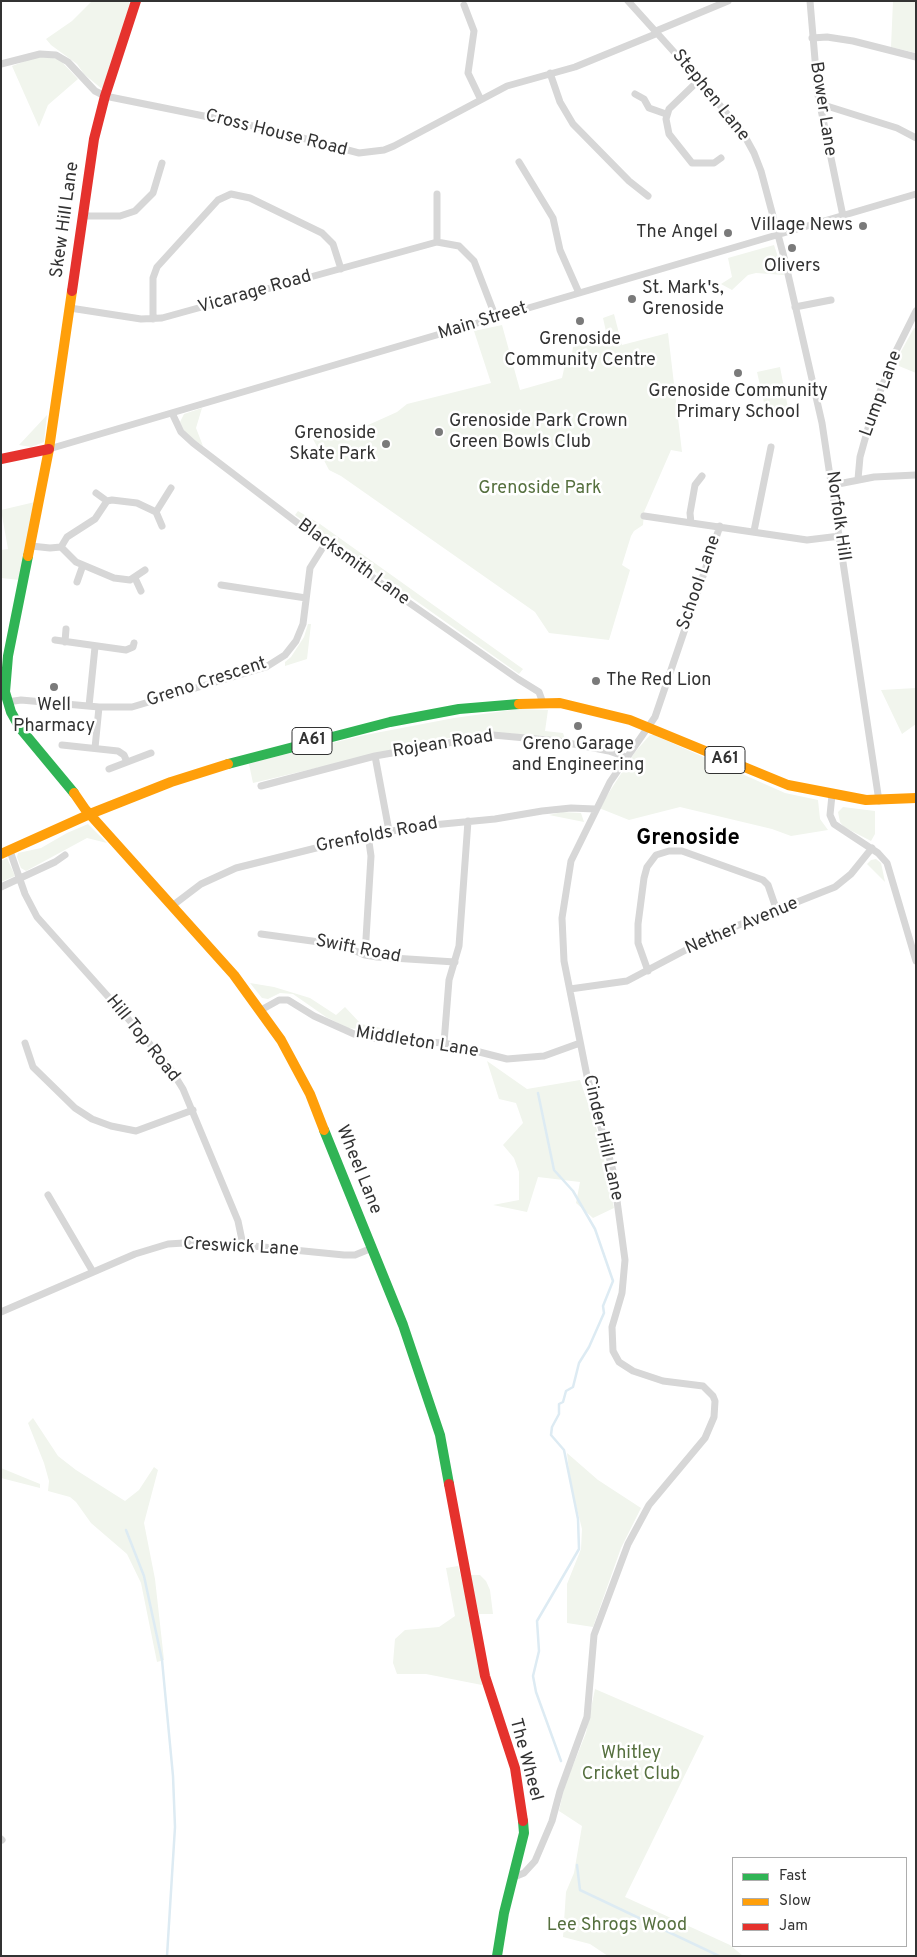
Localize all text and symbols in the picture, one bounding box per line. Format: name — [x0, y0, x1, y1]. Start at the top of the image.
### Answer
street label: Stephen Lane — [666, 46, 754, 146]
street label: Bower Lane — [804, 60, 840, 158]
street label: Cross House Road — [203, 106, 349, 162]
street label: Skew Hill Lane — [47, 161, 85, 279]
place label: Village News — [750, 215, 853, 237]
marker: Village News — [857, 220, 869, 232]
place label: The Angel — [636, 222, 718, 244]
marker: The Angel — [722, 227, 734, 239]
marker: Olivers — [786, 242, 798, 254]
place label: Olivers — [764, 256, 820, 278]
street label: Vicarage Road — [196, 267, 314, 319]
place label: St. Mark's, Grenoside — [642, 278, 724, 320]
marker: St. Mark's, Grenoside — [626, 293, 638, 305]
street label: Main Street — [436, 298, 530, 346]
marker: Grenoside Community Centre — [574, 315, 586, 327]
place label: Grenoside Community Centre — [504, 329, 656, 372]
street label: Lump Lane — [856, 348, 908, 440]
marker: Grenoside Community Primary School — [732, 367, 744, 379]
place label: Grenoside Community Primary School — [648, 381, 828, 424]
place label: Grenoside Park Crown Green Bowls Club — [449, 411, 628, 454]
place label: Grenoside Skate Park — [289, 423, 376, 466]
marker: Grenoside Park Crown Green Bowls Club — [433, 426, 445, 438]
marker: Grenoside Skate Park — [380, 438, 392, 450]
street label: Norfolk Hill — [820, 470, 854, 562]
park label: Grenoside Park — [478, 478, 602, 500]
street label: Blacksmith Lane — [293, 515, 413, 611]
street label: School Lane — [674, 533, 726, 633]
street label: Greno Crescent — [144, 653, 270, 713]
place label: The Red Lion — [606, 670, 711, 692]
marker: The Red Lion — [590, 675, 602, 687]
marker: Well Pharmacy — [48, 681, 60, 693]
place label: Well Pharmacy — [13, 695, 95, 738]
marker: Greno Garage and Engineering — [572, 720, 584, 732]
street label: Rojean Road — [391, 726, 495, 764]
road number: A61 — [292, 728, 332, 754]
place label: Greno Garage and Engineering — [512, 734, 644, 776]
road number: A61 — [705, 746, 745, 774]
street label: Grenfolds Road — [314, 814, 440, 858]
district label: Grenoside — [636, 827, 740, 853]
street label: Nether Avenue — [682, 894, 802, 960]
street label: Swift Road — [314, 931, 402, 969]
street label: Hill Top Road — [100, 991, 184, 1087]
street label: Middleton Lane — [354, 1023, 480, 1063]
street label: Cinder Hill Lane — [577, 1073, 627, 1203]
street label: Wheel Lane — [330, 1122, 386, 1218]
street label: Creswick Lane — [182, 1234, 300, 1262]
street label: The Wheel — [504, 1716, 546, 1804]
park label: Whitley Cricket Club — [582, 1743, 680, 1786]
legend — [732, 1857, 907, 1947]
text: Fast — [779, 1867, 807, 1886]
text: Slow — [779, 1892, 811, 1911]
park label: Lee Shrogs Wood — [547, 1915, 687, 1937]
text: Jam — [779, 1917, 808, 1936]

